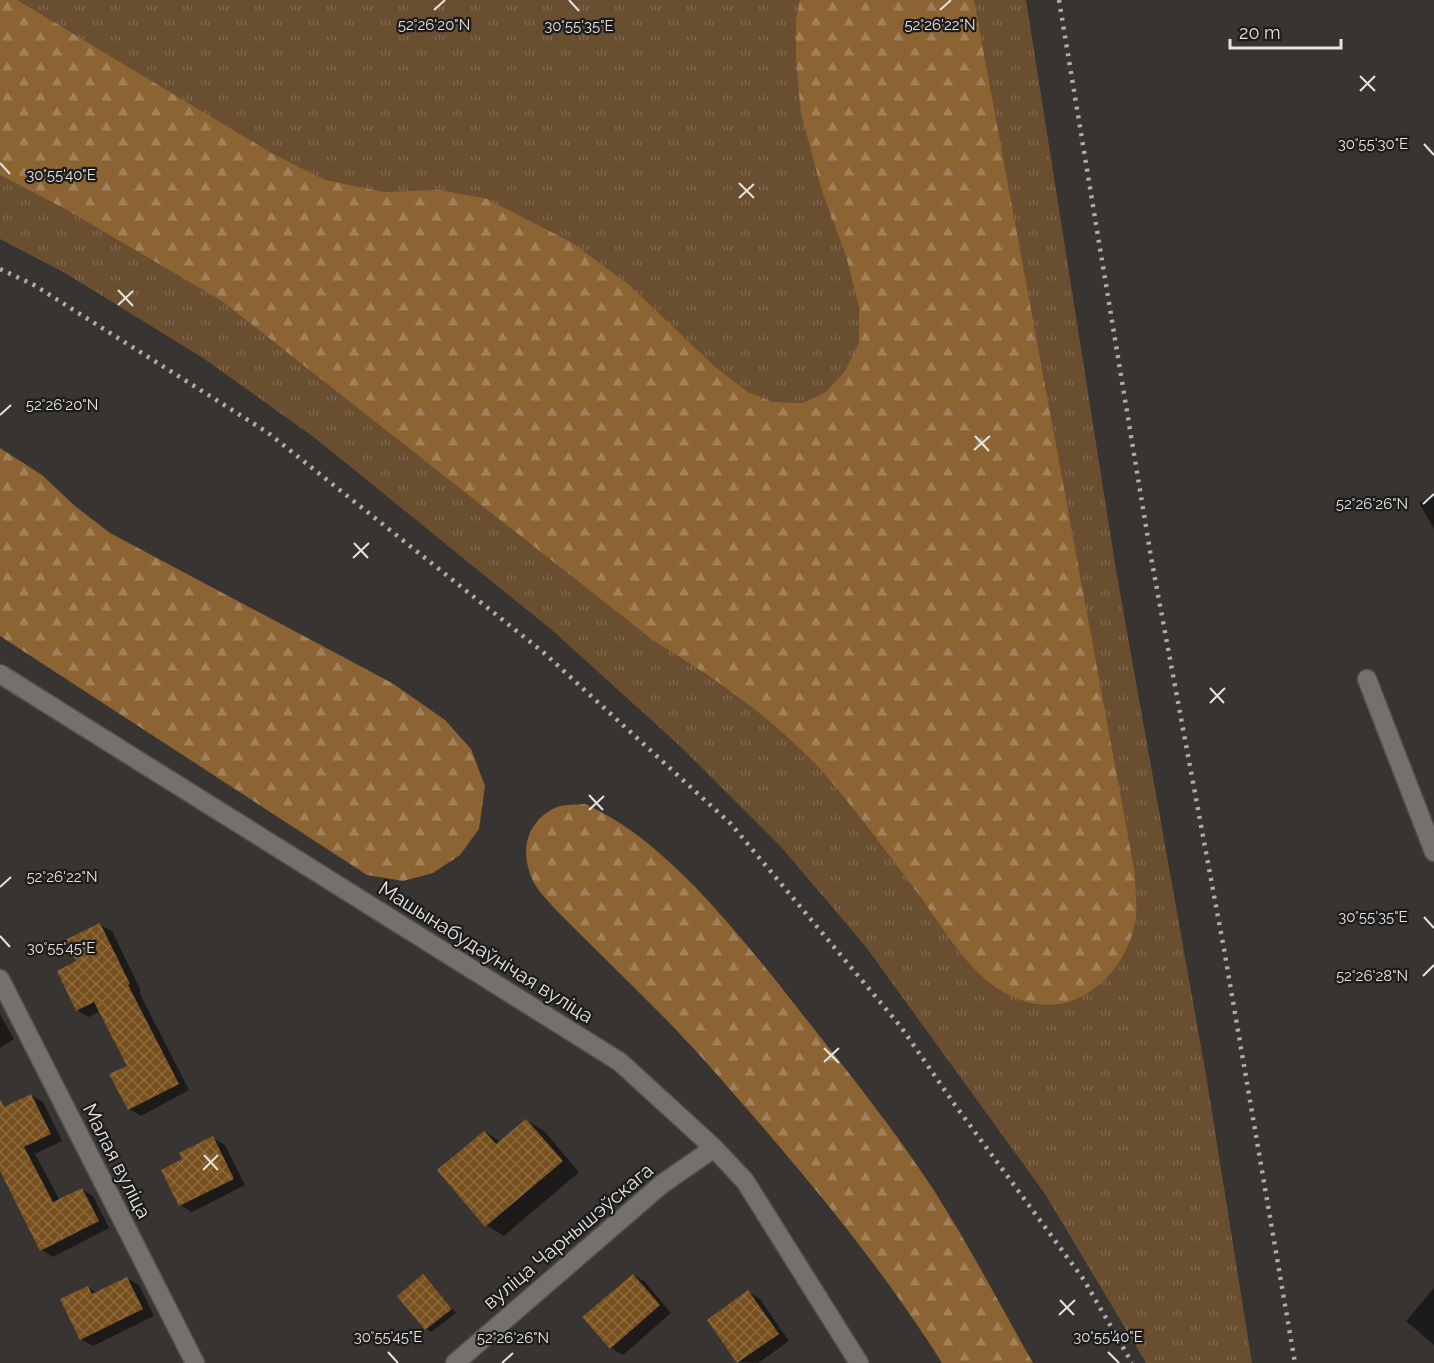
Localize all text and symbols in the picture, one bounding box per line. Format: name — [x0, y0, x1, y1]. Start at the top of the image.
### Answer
scale bar — [1230, 12, 1341, 50]
text: 52°26'20"N — [398, 16, 470, 34]
text: 52°26'22"N — [904, 16, 976, 34]
text: 30°55'35"E — [544, 17, 614, 35]
text: 20 m — [1239, 22, 1281, 43]
text: 30°55'30"E — [1338, 135, 1408, 153]
text: 30°55'40"E — [26, 166, 96, 184]
text: 52°26'20"N — [26, 396, 98, 414]
text: 52°26'26"N — [1336, 495, 1408, 513]
text: 52°26'22"N — [26, 868, 98, 886]
street label: Машынабудаўнічая вуліца — [374, 876, 598, 1028]
text: 30°55'35"E — [1338, 908, 1408, 926]
text: 30°55'45"E — [27, 939, 95, 957]
text: 52°26'28"N — [1336, 967, 1408, 985]
street label: Малая вуліца — [78, 1099, 156, 1223]
street label: вуліца Чарнышэўскага — [478, 1158, 658, 1314]
text: 30°55'45"E — [354, 1328, 422, 1346]
text: 30°55'40"E — [1073, 1328, 1143, 1346]
text: 52°26'26"N — [477, 1329, 549, 1347]

